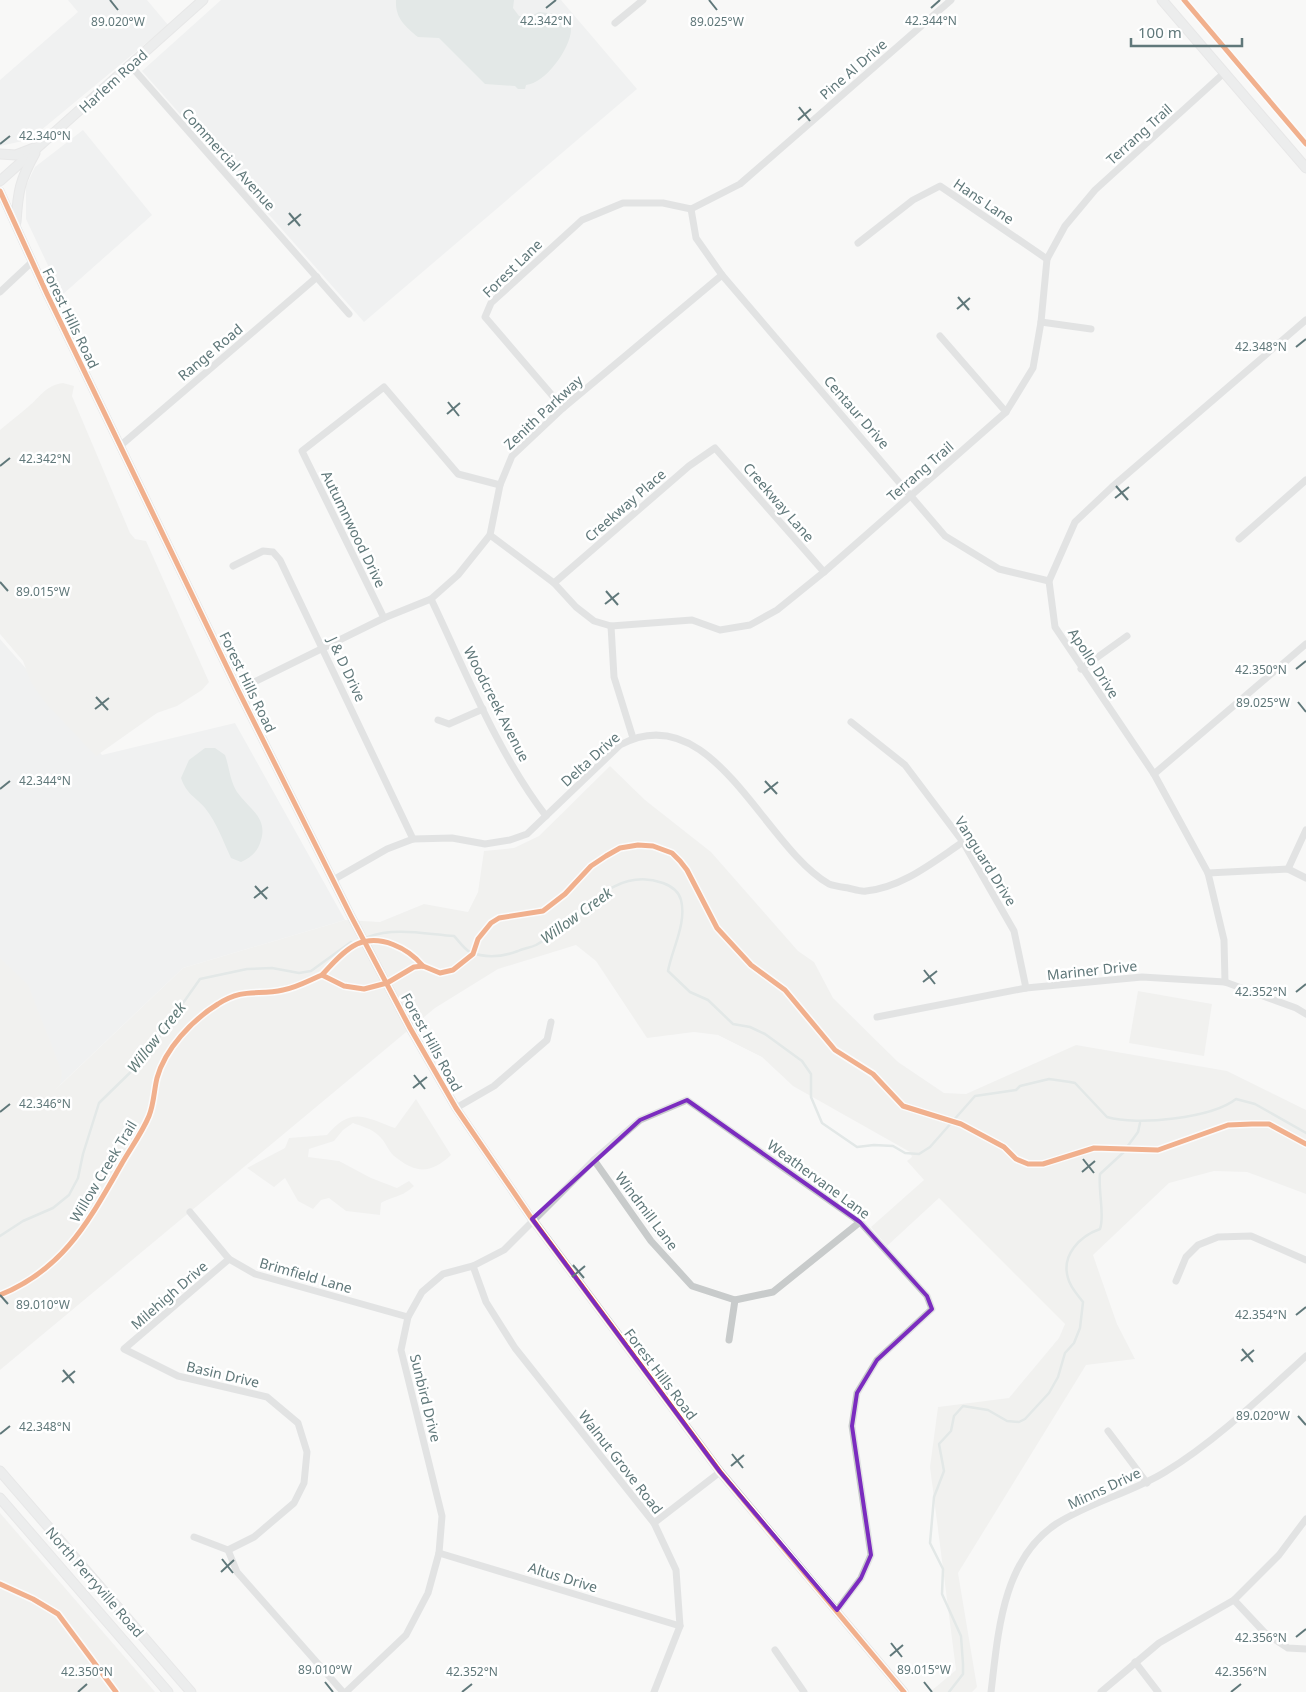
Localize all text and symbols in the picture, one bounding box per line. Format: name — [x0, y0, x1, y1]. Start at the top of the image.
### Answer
text: 42.342°N — [520, 12, 572, 29]
text: 42.344°N — [905, 12, 957, 29]
text: 89.020°W — [91, 13, 145, 30]
text: 89.025°W — [690, 13, 744, 30]
scale bar — [1131, 15, 1242, 47]
text: 100 m — [1138, 22, 1182, 42]
street label: Pine Al Drive — [815, 35, 891, 103]
street label: Harlem Road — [75, 45, 151, 117]
street label: Terrang Trail — [1102, 99, 1176, 169]
street label: Commercial Avenue — [178, 104, 280, 214]
text: 42.340°N — [19, 127, 71, 144]
street label: Hans Lane — [950, 174, 1018, 228]
street label: Forest Lane — [478, 235, 546, 301]
street label: Forest Hills Road — [38, 265, 104, 371]
street label: Range Road — [174, 319, 246, 385]
text: 42.348°N — [1235, 338, 1287, 355]
street label: Zenith Parkway — [500, 370, 587, 453]
street label: Centaur Drive — [820, 371, 894, 453]
street label: Terrang Trail — [883, 437, 957, 505]
text: 42.342°N — [19, 450, 71, 467]
street label: Creekway Lane — [739, 458, 819, 546]
street label: Creekway Place — [580, 464, 670, 546]
street label: Autumnwood Drive — [317, 467, 391, 591]
text: 89.015°W — [16, 583, 70, 600]
street label: Apollo Drive — [1064, 624, 1124, 702]
street label: Forest Hills Road — [215, 629, 281, 735]
street label: J & D Drive — [323, 632, 370, 705]
street label: Woodcreek Avenue — [460, 643, 534, 765]
text: 42.350°N — [1235, 661, 1287, 678]
text: 89.025°W — [1236, 694, 1290, 711]
street label: Delta Drive — [557, 727, 624, 790]
text: 42.344°N — [19, 772, 71, 789]
street label: Vanguard Drive — [951, 813, 1021, 909]
water label: Willow Creek — [536, 882, 616, 948]
street label: Mariner Drive — [1046, 956, 1138, 984]
text: 42.352°N — [1235, 983, 1287, 1000]
street label: Forest Hills Road — [397, 989, 467, 1095]
water label: Willow Creek — [122, 997, 190, 1076]
text: 42.346°N — [19, 1095, 71, 1112]
street label: Willow Creek Trail — [65, 1117, 141, 1225]
street label: Weathervane Lane — [764, 1135, 874, 1223]
street label: Windmill Lane — [611, 1168, 683, 1254]
street label: Brimfield Lane — [257, 1253, 355, 1297]
street label: Milehigh Drive — [127, 1256, 211, 1334]
text: 89.010°W — [16, 1296, 70, 1313]
text: 42.354°N — [1235, 1306, 1287, 1323]
street label: Forest Hills Road — [620, 1324, 702, 1424]
street label: Sunbird Drive — [406, 1352, 446, 1444]
street label: Basin Drive — [185, 1356, 261, 1392]
street label: Walnut Grove Road — [575, 1406, 667, 1518]
text: 89.020°W — [1236, 1407, 1290, 1424]
text: 42.348°N — [19, 1418, 71, 1435]
street label: Minns Drive — [1064, 1463, 1144, 1513]
street label: North Perryville Road — [42, 1523, 148, 1641]
street label: Altus Drive — [526, 1558, 600, 1597]
text: 42.356°N — [1235, 1629, 1287, 1646]
text: 89.010°W — [298, 1661, 352, 1678]
text: 89.015°W — [897, 1661, 951, 1678]
text: 42.350°N — [61, 1663, 113, 1680]
text: 42.352°N — [446, 1663, 498, 1680]
text: 42.356°N — [1215, 1663, 1267, 1680]

